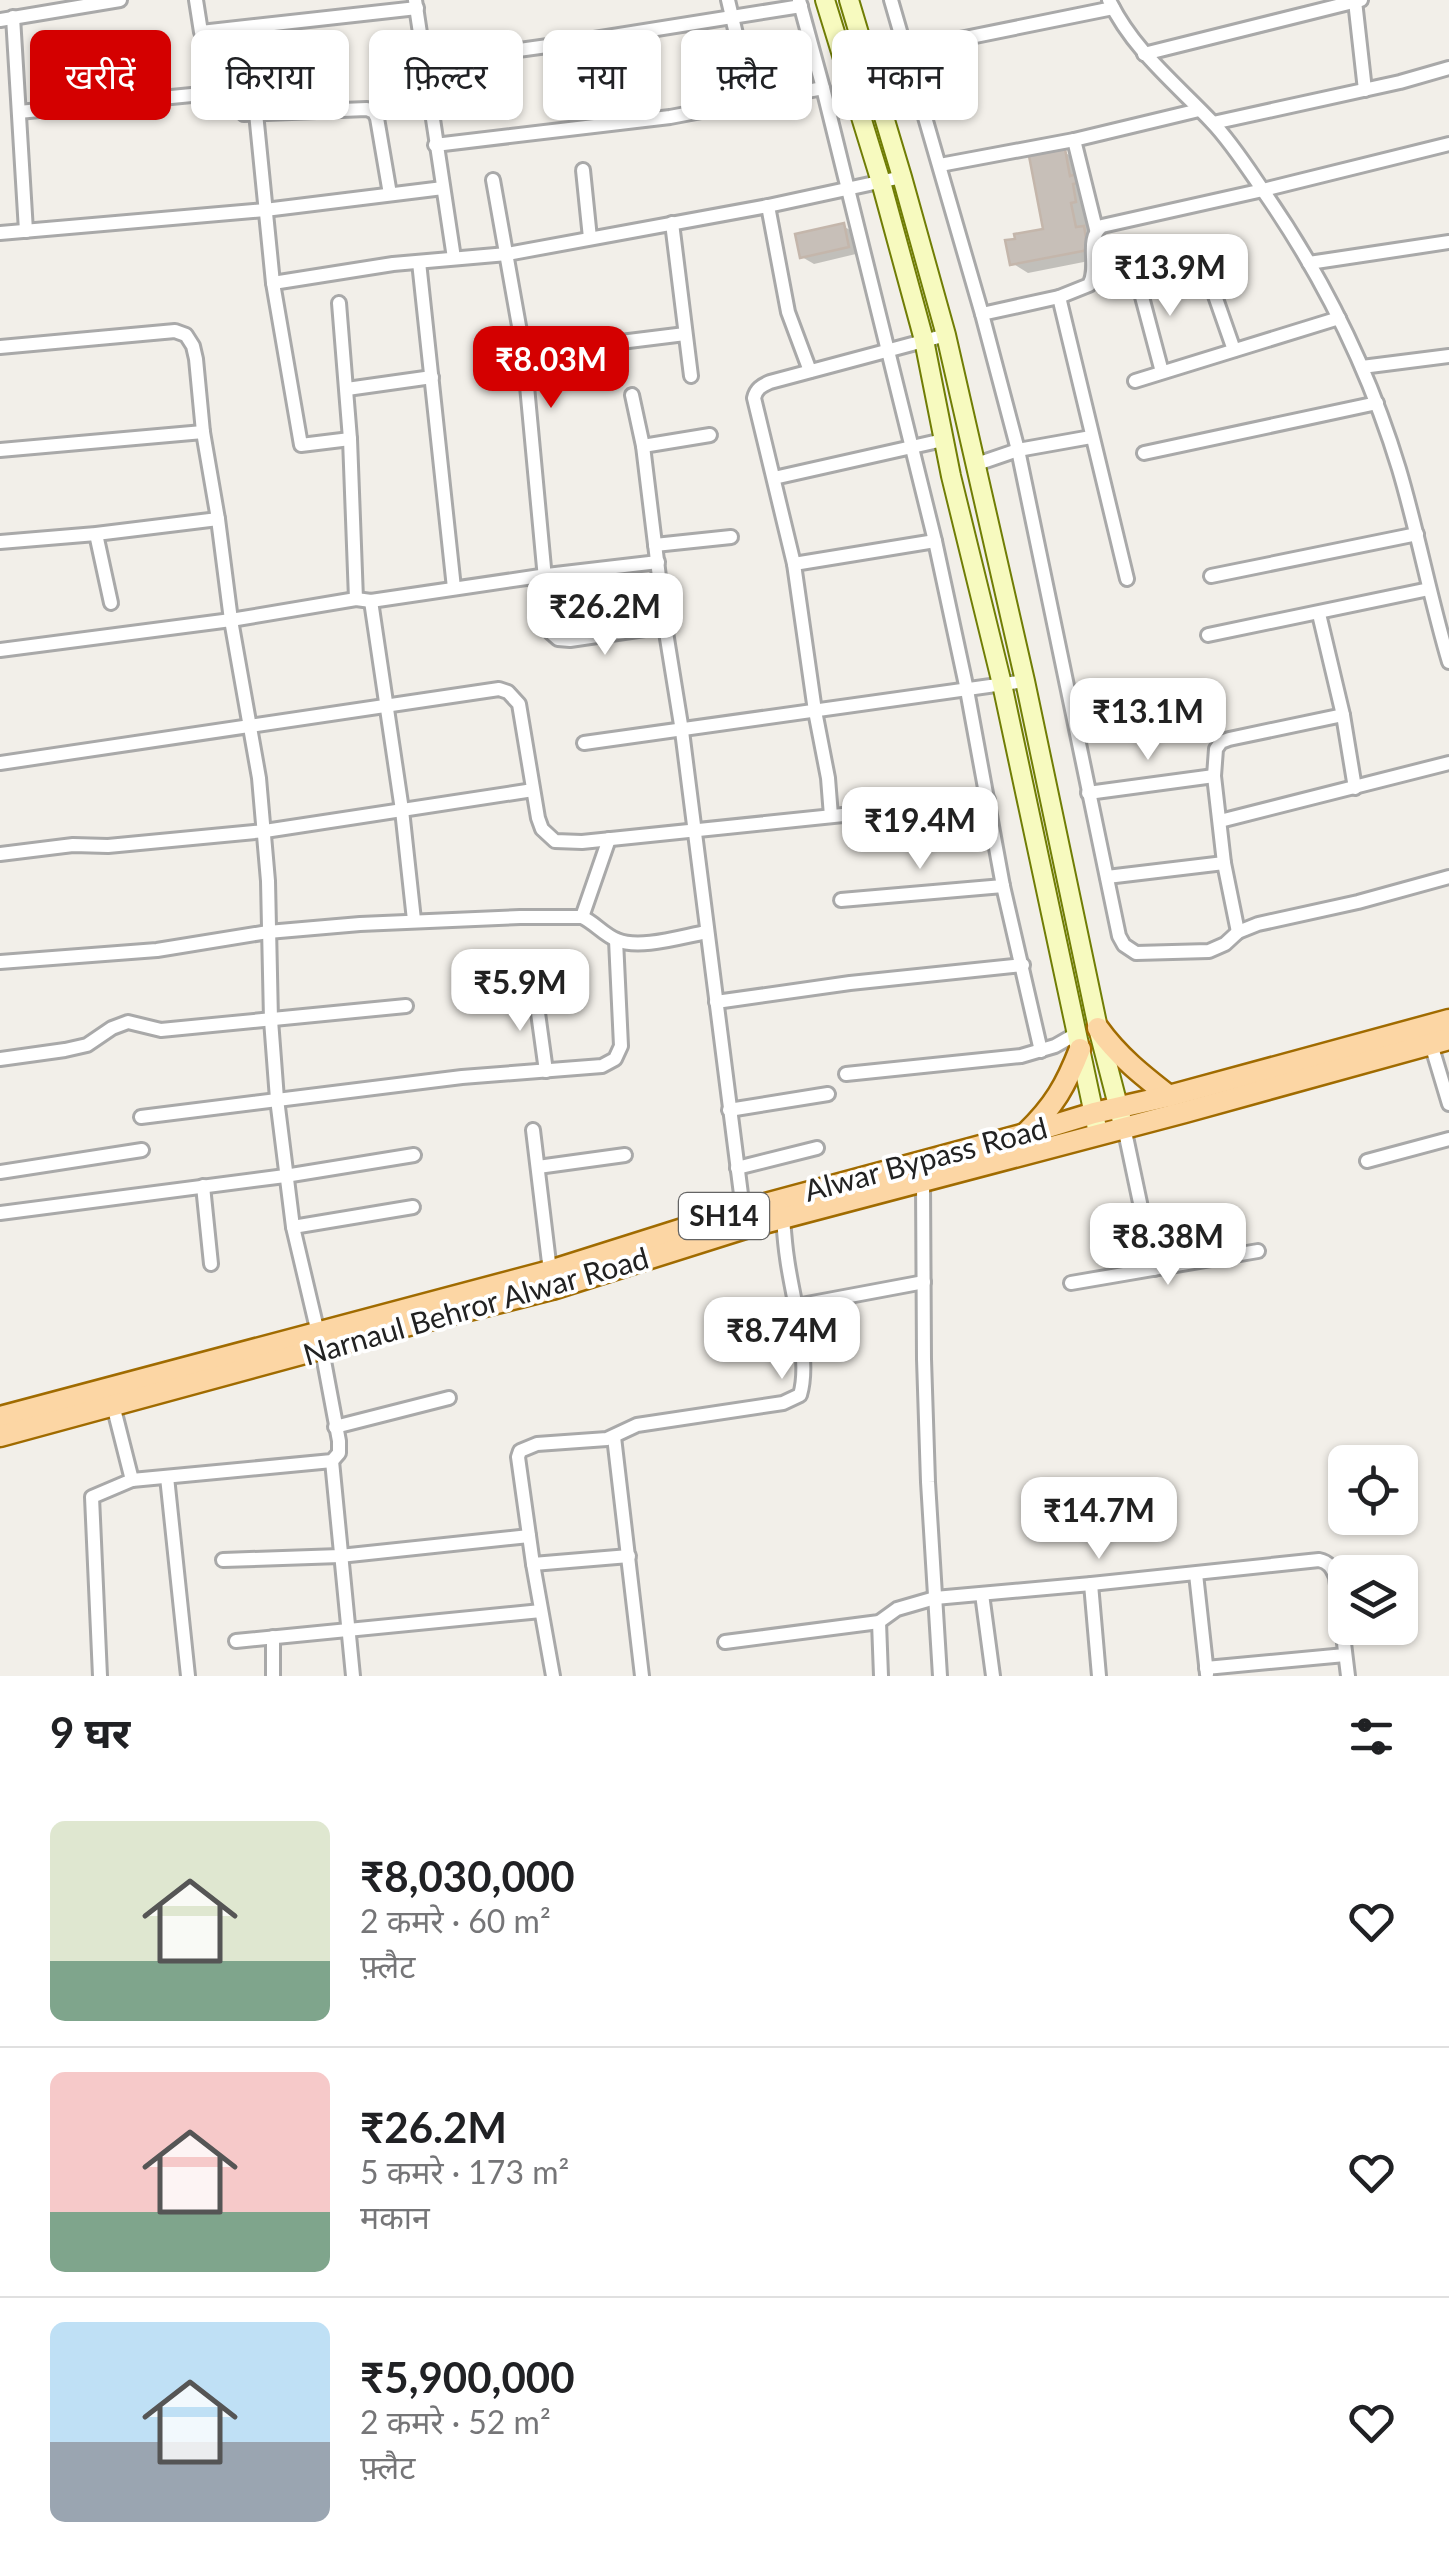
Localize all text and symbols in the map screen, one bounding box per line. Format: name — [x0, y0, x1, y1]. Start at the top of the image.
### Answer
chip: खरीदें — [30, 30, 171, 120]
chip: किराया — [191, 30, 349, 120]
chip: फ़िल्टर — [369, 30, 523, 120]
chip: नया — [543, 30, 661, 120]
chip: फ़्लैट — [681, 30, 812, 120]
chip: मकान — [832, 30, 978, 120]
pin: ₹13.9M — [1089, 234, 1251, 319]
text: ₹13.9M — [1114, 247, 1226, 286]
pin: ₹8.03M — [470, 326, 632, 411]
text: ₹8.03M — [495, 339, 607, 378]
pin: ₹26.2M — [524, 573, 686, 658]
text: ₹26.2M — [549, 586, 661, 625]
pin: ₹13.1M — [1067, 678, 1229, 763]
text: ₹13.1M — [1092, 691, 1204, 730]
pin: ₹19.4M — [839, 787, 1001, 872]
text: ₹19.4M — [864, 800, 976, 839]
pin: ₹5.9M — [450, 949, 590, 1034]
text: ₹5.9M — [473, 962, 567, 1001]
street label: Alwar Bypass Road — [800, 1108, 1051, 1208]
road number: SH14 — [679, 1193, 769, 1239]
pin: ₹8.38M — [1087, 1203, 1249, 1288]
text: ₹8.38M — [1112, 1216, 1224, 1255]
street label: Narnaul Behror Alwar Road — [299, 1238, 652, 1372]
pin: ₹8.74M — [701, 1297, 863, 1382]
text: ₹8.74M — [726, 1310, 838, 1349]
map controls — [1328, 1445, 1418, 1645]
button: locate — [1328, 1445, 1418, 1535]
pin: ₹14.7M — [1018, 1477, 1180, 1562]
text: ₹14.7M — [1043, 1490, 1155, 1529]
button: layers — [1328, 1555, 1418, 1645]
text: 9 घर — [50, 1707, 130, 1757]
icon: filters — [1344, 1709, 1399, 1764]
text: ₹8,030,000 — [360, 1851, 575, 1901]
icon: home — [130, 1861, 250, 1981]
icon: heart — [1344, 1894, 1399, 1949]
text: 2 कमरे · 60 m² — [360, 1901, 551, 1940]
text: फ़्लैट — [360, 1946, 415, 1985]
text: ₹26.2M — [360, 2102, 507, 2152]
icon: home — [130, 2112, 250, 2232]
icon: heart — [1344, 2145, 1399, 2200]
text: 5 कमरे · 173 m² — [360, 2152, 569, 2191]
text: मकान — [360, 2197, 430, 2236]
text: ₹5,900,000 — [360, 2352, 575, 2402]
icon: home — [130, 2362, 250, 2482]
icon: heart — [1344, 2395, 1399, 2450]
text: 2 कमरे · 52 m² — [360, 2402, 551, 2441]
text: फ़्लैट — [360, 2447, 415, 2486]

